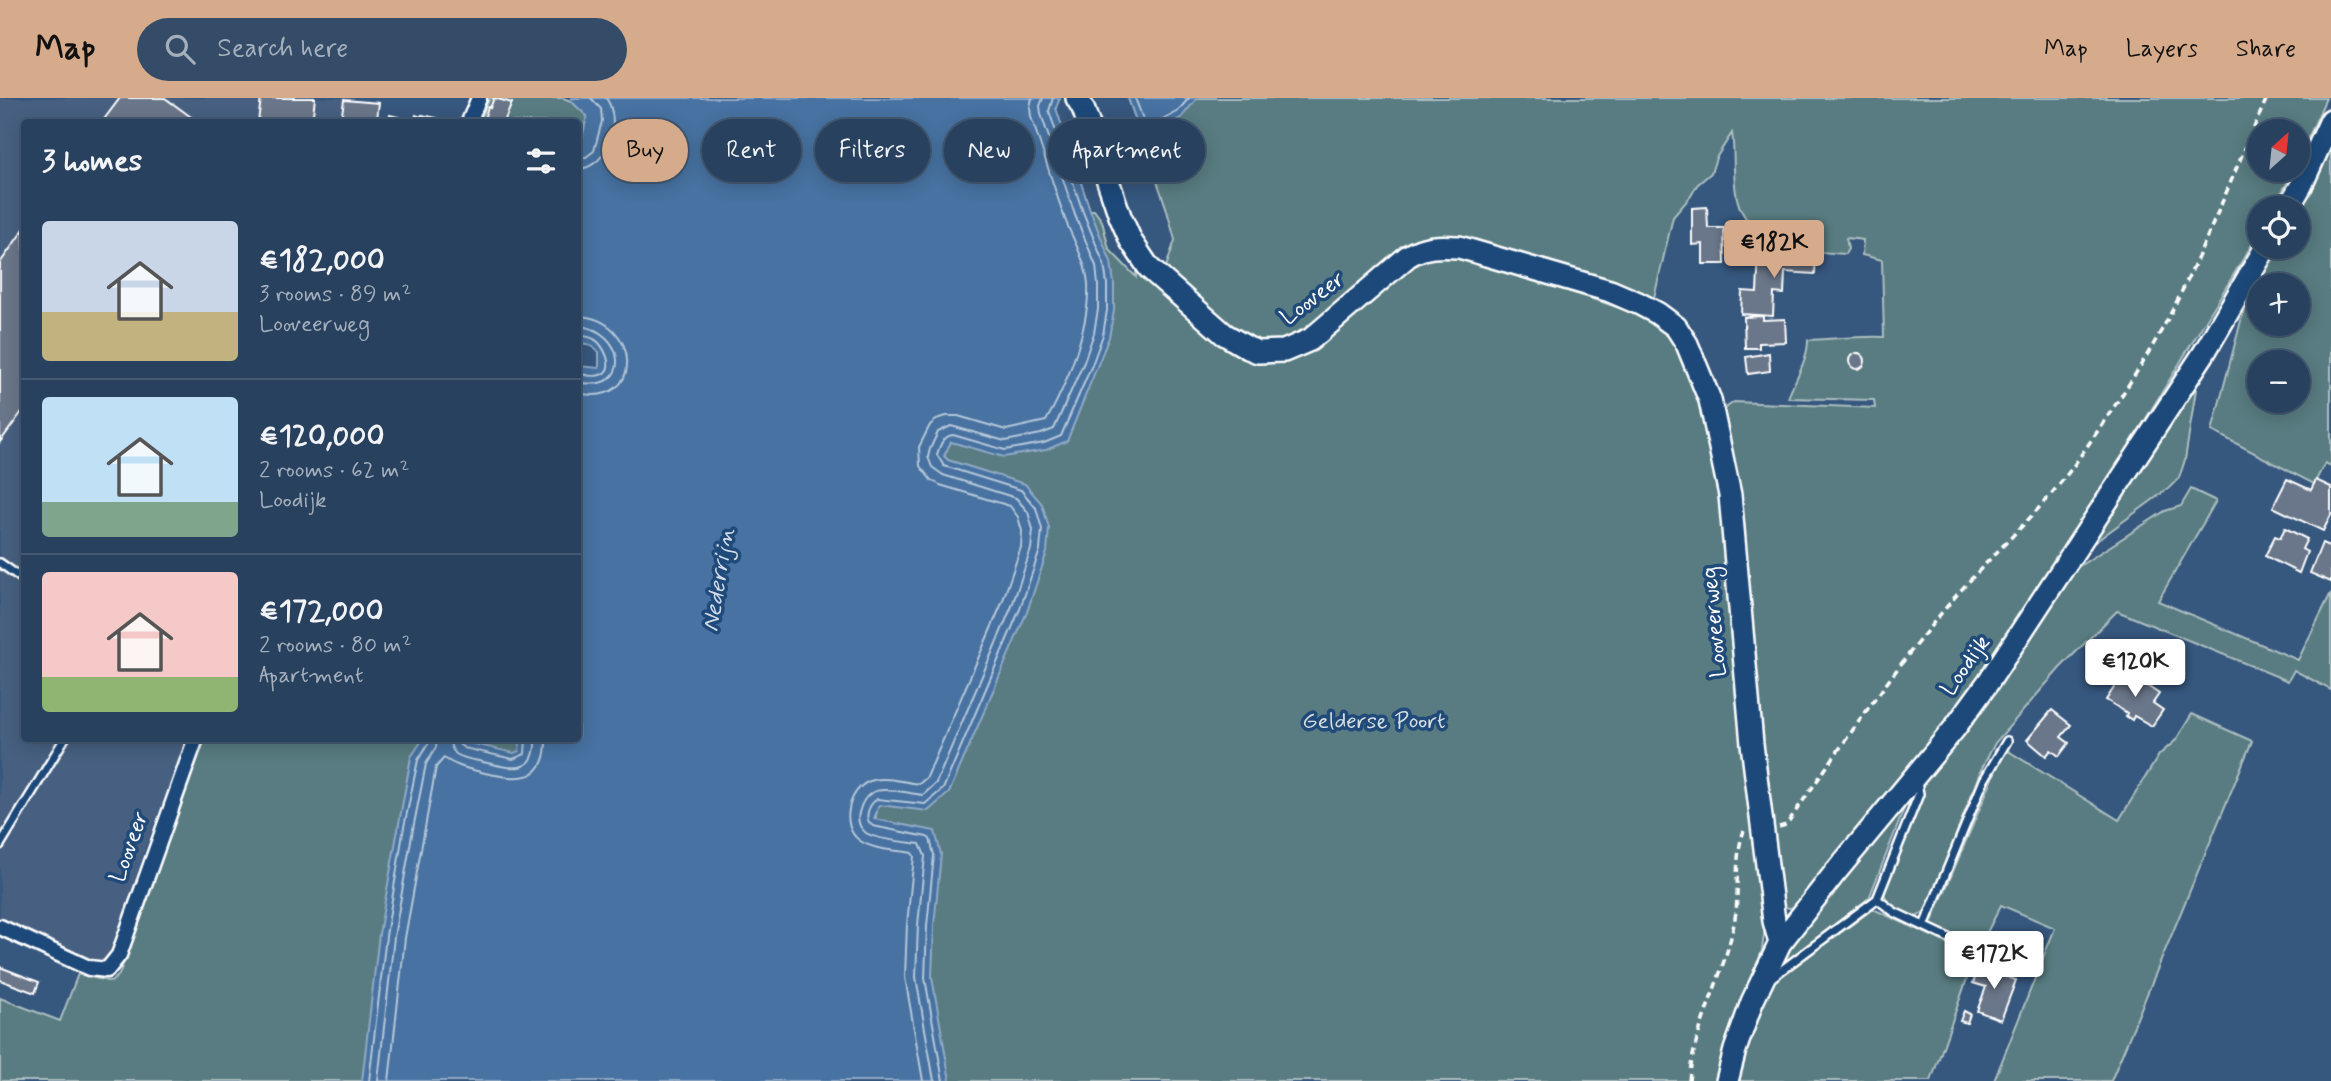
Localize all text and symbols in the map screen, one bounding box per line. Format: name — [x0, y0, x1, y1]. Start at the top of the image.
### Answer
search box — [137, 18, 627, 81]
text: Map — [35, 27, 95, 71]
icon: search — [161, 30, 199, 68]
text: Search here — [217, 32, 348, 66]
text: Map — [2044, 34, 2088, 65]
text: Layers — [2126, 34, 2198, 65]
text: Share — [2236, 34, 2296, 65]
chip: Buy — [602, 119, 688, 182]
chip: Rent — [702, 119, 801, 182]
chip: Filters — [815, 119, 930, 182]
chip: New — [944, 119, 1034, 182]
chip: Apartment — [1048, 119, 1205, 182]
north arrow — [2247, 119, 2310, 182]
map controls — [2247, 119, 2310, 413]
text: 3 homes — [42, 142, 142, 181]
icon: filters — [522, 142, 560, 180]
button: locate — [2247, 196, 2310, 259]
pin: €182K — [1725, 220, 1823, 280]
text: €182K — [1740, 228, 1808, 258]
text: €182,000 — [259, 241, 385, 280]
icon: home — [98, 249, 182, 333]
street label: Looveer — [1275, 265, 1352, 333]
button: + — [2247, 273, 2310, 336]
text: 3 rooms · 89 m² — [259, 280, 411, 310]
text: Looveerweg — [259, 310, 370, 340]
button: − — [2247, 350, 2310, 413]
text: €120,000 — [259, 417, 384, 456]
icon: home — [98, 425, 182, 509]
text: 2 rooms · 62 m² — [259, 456, 410, 486]
text: Loodijk — [259, 486, 327, 516]
water label: Nederrijn — [696, 526, 743, 634]
street label: Looveerweg — [1695, 565, 1737, 679]
text: €172,000 — [259, 592, 384, 631]
icon: home — [98, 600, 182, 684]
street label: Loodijk — [1934, 630, 1998, 702]
text: 2 rooms · 80 m² — [259, 631, 412, 661]
pin: €120K — [2086, 640, 2184, 699]
text: €120K — [2101, 647, 2169, 677]
text: Apartment — [259, 661, 364, 691]
park label: Gelderse Poort — [1302, 707, 1446, 737]
street label: Looveer — [103, 807, 157, 887]
pin: €172K — [1945, 932, 2043, 991]
text: €172K — [1961, 939, 2027, 969]

